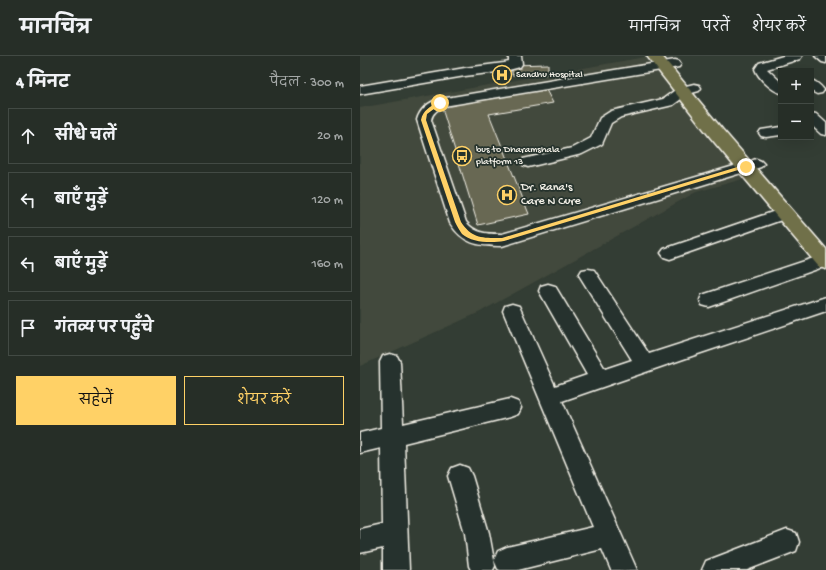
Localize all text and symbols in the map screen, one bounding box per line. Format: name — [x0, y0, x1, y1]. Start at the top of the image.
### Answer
text: मानचित्र — [20, 18, 91, 41]
text: मानचित्र — [629, 20, 680, 37]
text: परतें — [702, 20, 730, 37]
text: शेयर करें — [752, 20, 806, 37]
hospital icon: Sandhu Hospital — [491, 64, 513, 86]
map controls — [778, 68, 814, 140]
button: + — [778, 68, 814, 104]
place label: Sandhu Hospital — [516, 69, 583, 81]
text: 4 मिनट — [16, 74, 69, 94]
text: पैदल · 300 m — [270, 76, 344, 91]
route start — [431, 94, 449, 112]
button: − — [778, 104, 814, 140]
icon: ahead — [17, 125, 39, 147]
text: सीधे चलें — [55, 128, 116, 146]
text: 20 m — [317, 129, 343, 144]
place label: bus to Dharamshala platform 13 — [475, 144, 560, 168]
bus stop icon: bus to Dharamshala platform 13 — [451, 145, 473, 167]
route end — [737, 158, 755, 176]
place label: Dr. Rana's Care N Cure — [520, 181, 582, 209]
hospital icon: Dr. Rana's Care N Cure — [496, 184, 518, 206]
icon: left — [17, 189, 39, 211]
text: बाएँ मुड़ें — [55, 192, 107, 210]
text: 120 m — [312, 193, 343, 208]
icon: left — [17, 253, 39, 275]
text: बाएँ मुड़ें — [55, 256, 107, 274]
text: 160 m — [311, 257, 343, 272]
icon: arrive — [17, 317, 39, 339]
text: गंतव्य पर पहुँचे — [55, 320, 153, 338]
button: सहेजें — [16, 376, 176, 425]
button: शेयर करें — [184, 376, 344, 425]

